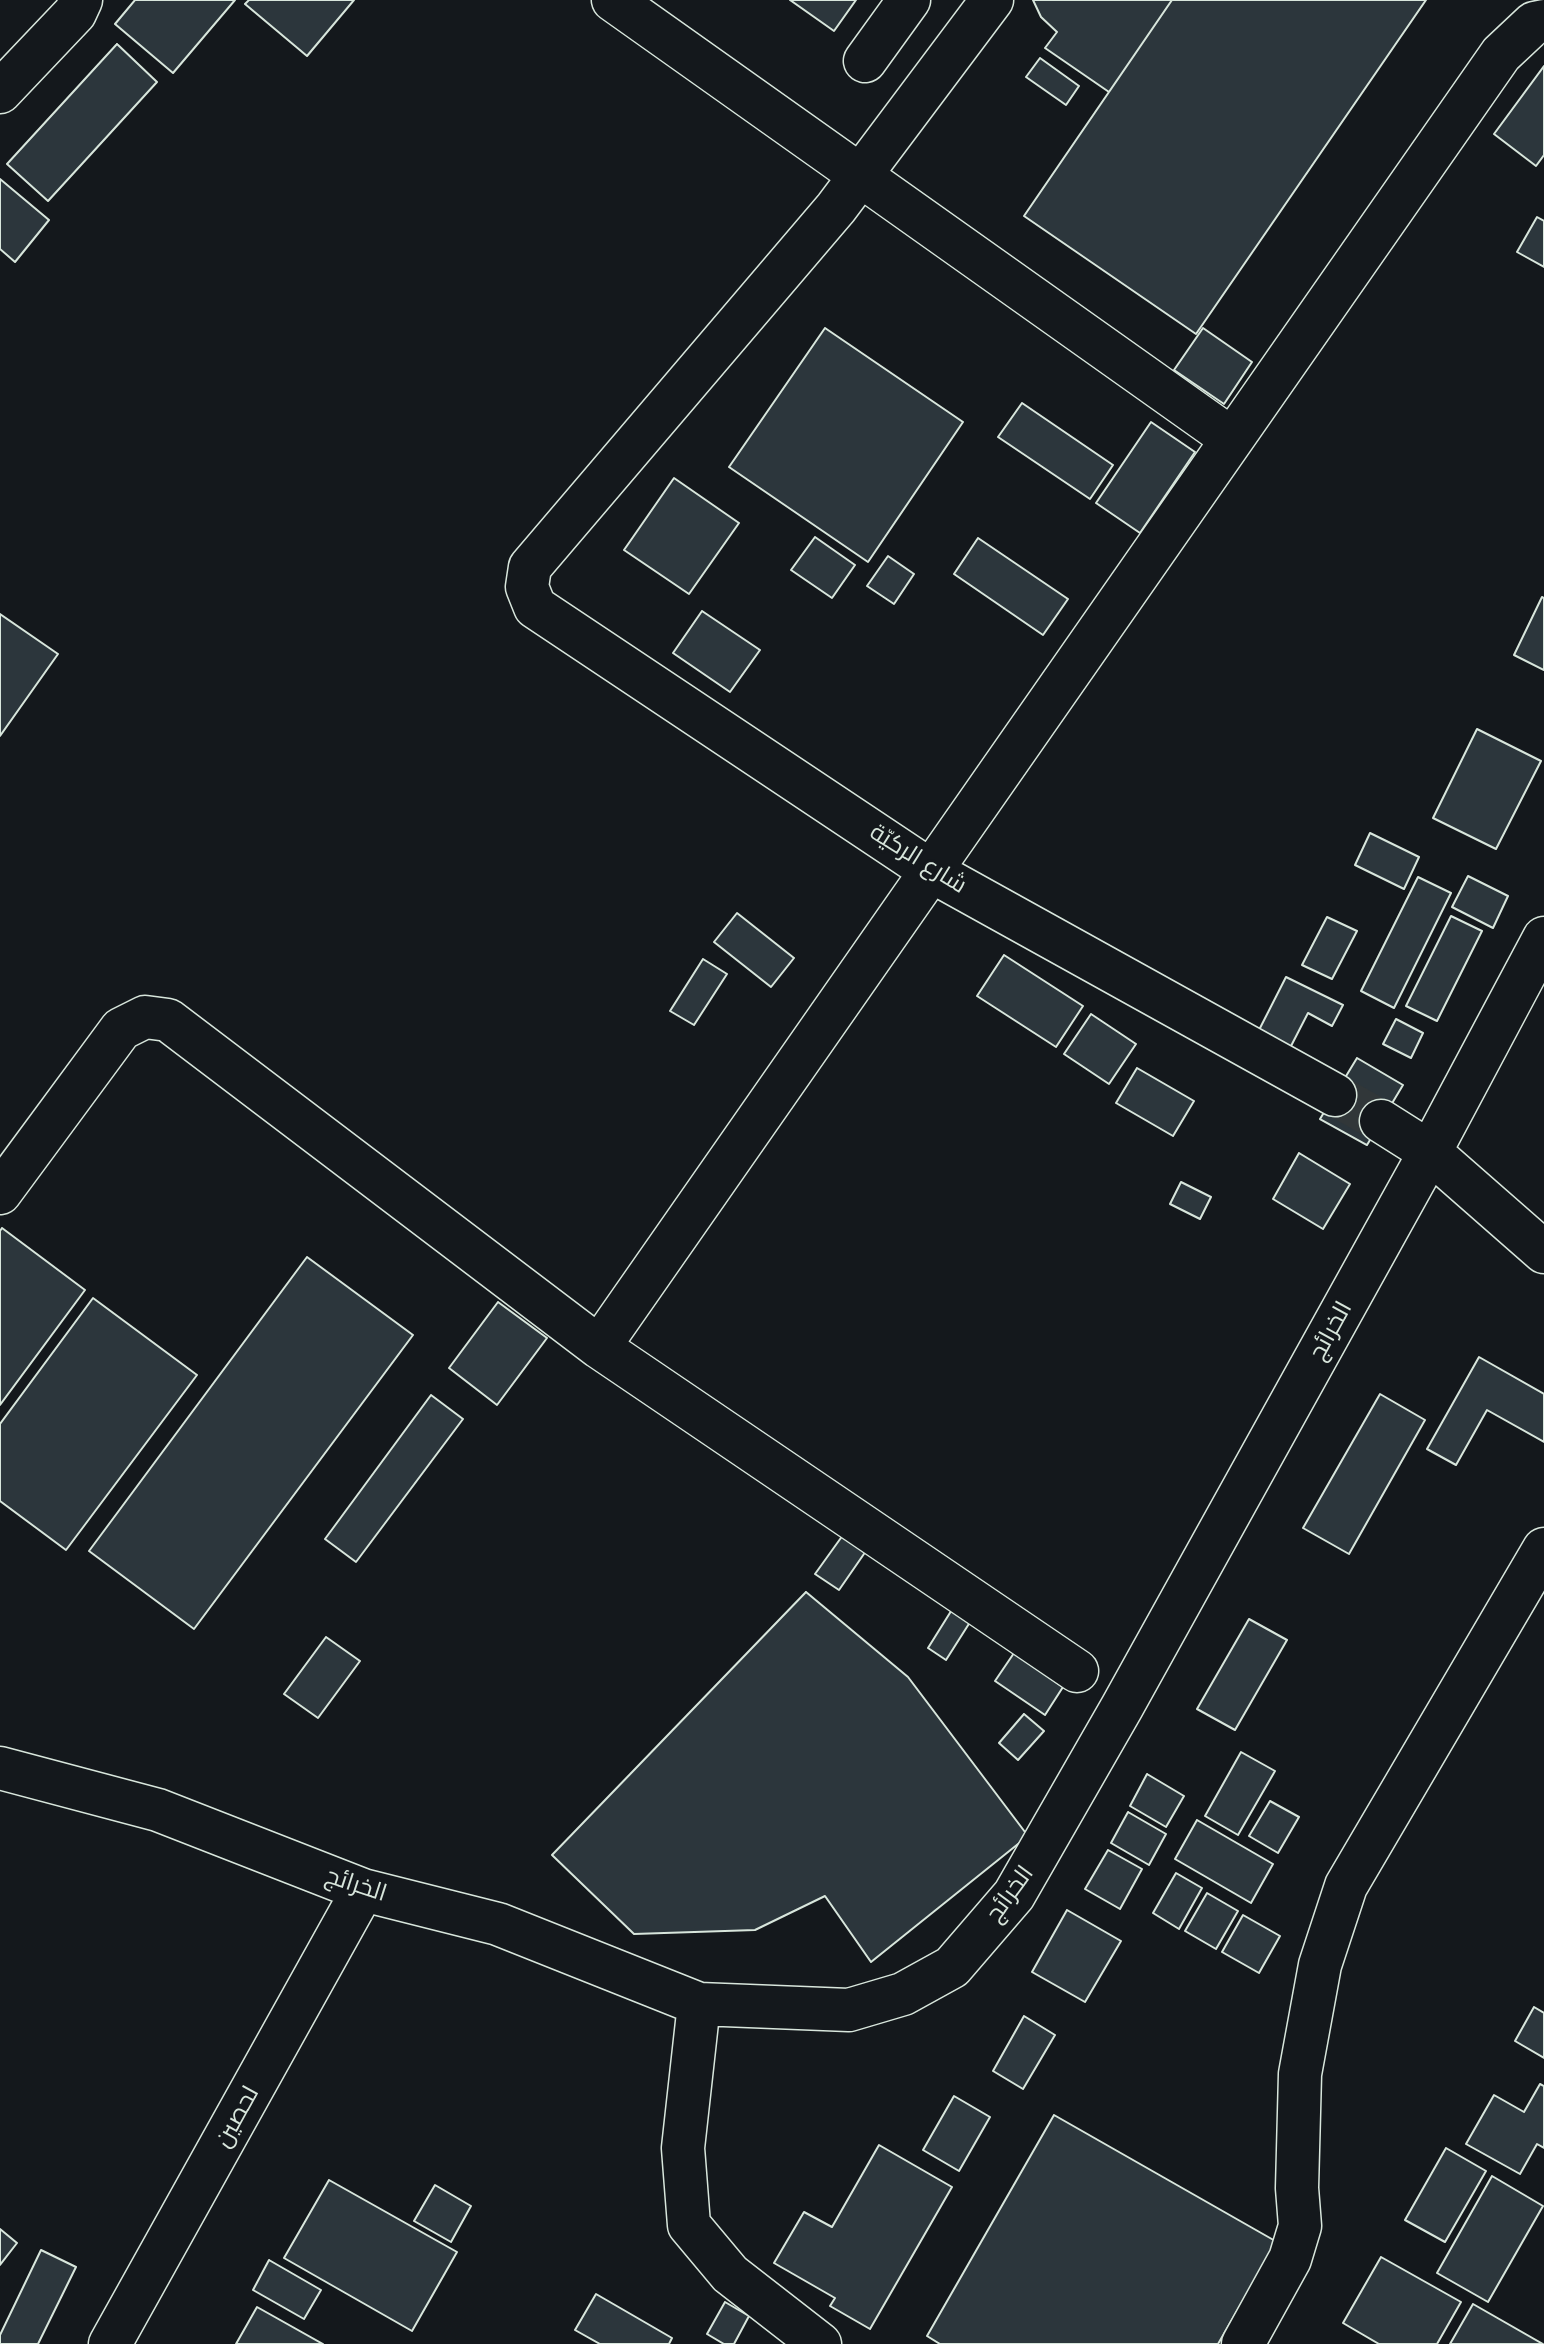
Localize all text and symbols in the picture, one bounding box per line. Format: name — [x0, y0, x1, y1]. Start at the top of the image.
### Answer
street label: شارع الركيّة — [864, 818, 972, 900]
street label: الخرائج — [1303, 1297, 1359, 1365]
street label: الخرائج — [980, 1860, 1040, 1928]
street label: الخرائج — [322, 1862, 390, 1908]
street label: لحصين — [209, 2081, 265, 2153]

